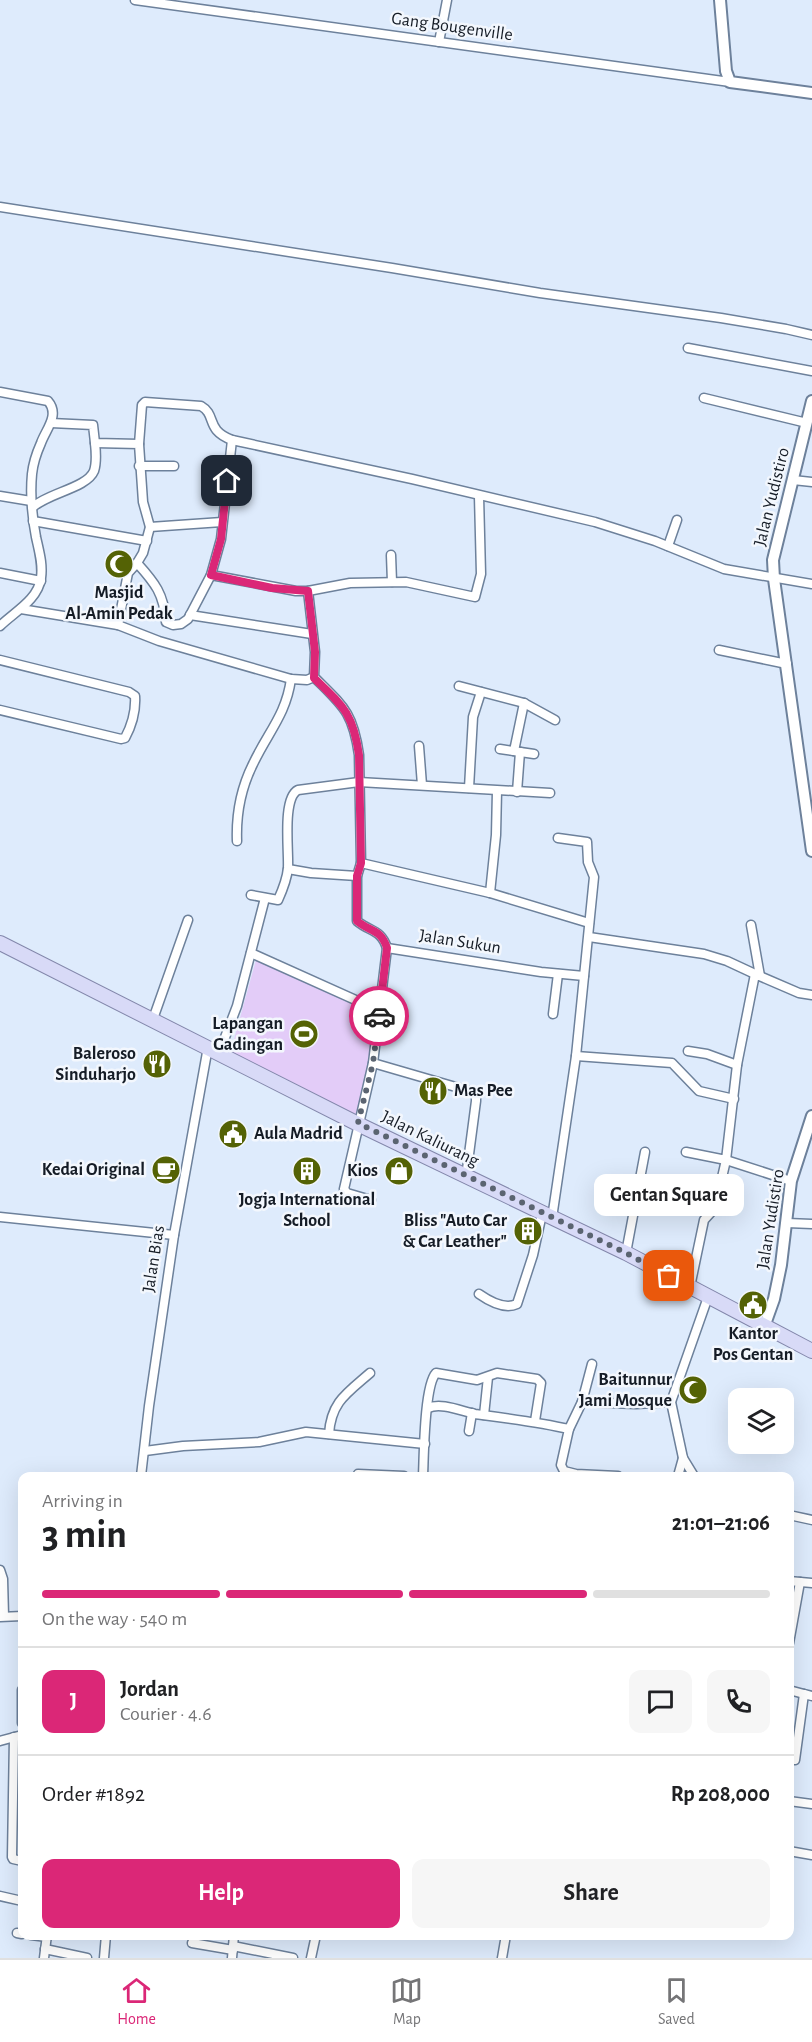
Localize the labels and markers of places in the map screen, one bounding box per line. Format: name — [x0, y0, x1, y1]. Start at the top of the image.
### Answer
pin — [201, 455, 252, 506]
mosque icon: Masjid Al-Amin Pedak — [103, 548, 135, 580]
place label: Masjid Al-Amin Pedak — [65, 584, 173, 623]
place label: Lapangan Gadingan — [212, 1015, 283, 1054]
sports icon: Lapangan Gadingan — [288, 1018, 320, 1050]
place label: Baleroso Sinduharjo — [55, 1045, 136, 1084]
restaurant icon: Baleroso Sinduharjo — [141, 1048, 173, 1080]
restaurant icon: Mas Pee — [417, 1075, 449, 1107]
place label: Mas Pee — [454, 1082, 513, 1100]
public building icon: Aula Madrid — [217, 1118, 249, 1150]
place label: Aula Madrid — [254, 1125, 343, 1143]
cafe icon: Kedai Original — [150, 1154, 182, 1186]
building icon: Jogja International School — [291, 1155, 323, 1187]
shop icon: Kios — [383, 1155, 415, 1187]
place label: Kedai Original — [42, 1161, 145, 1179]
place label: Kios — [347, 1162, 378, 1180]
callout: Gentan Square — [594, 1174, 744, 1216]
place label: Jogja International School — [239, 1191, 375, 1230]
place label: Bliss "Auto Car & Car Leather" — [403, 1212, 508, 1251]
building icon: Bliss "Auto Car & Car Leather" — [512, 1215, 544, 1247]
pin — [643, 1250, 694, 1301]
public building icon: Kantor Pos Gentan — [737, 1289, 769, 1321]
place label: Kantor Pos Gentan — [713, 1325, 793, 1364]
place label: Baitunnur Jami Mosque — [579, 1371, 673, 1410]
mosque icon: Baitunnur Jami Mosque — [677, 1374, 709, 1406]

